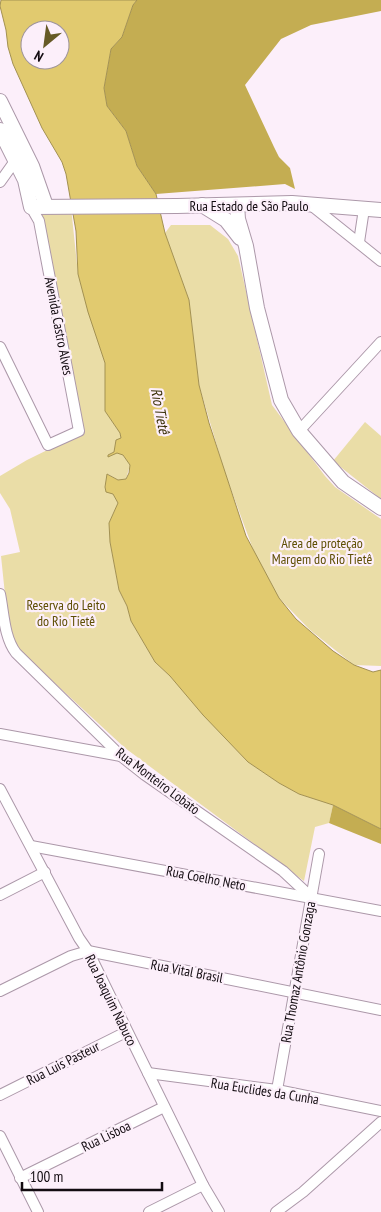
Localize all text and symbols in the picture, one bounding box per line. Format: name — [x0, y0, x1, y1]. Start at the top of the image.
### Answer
north arrow — [20, 20, 70, 70]
text: N — [31, 47, 46, 66]
street label: Rua Estado de São Paulo — [190, 197, 308, 215]
street label: Avenida Castro Alves — [41, 275, 77, 377]
water label: Rio Tietê — [147, 386, 174, 436]
park label: Area de proteção Margem do Rio Tietê — [272, 534, 372, 568]
park label: Reserva do Leito do Rio Tietê — [26, 596, 106, 630]
street label: Rua Monteiro Lobato — [112, 744, 204, 818]
street label: Rua Coelho Neto — [165, 861, 247, 895]
street label: Rua Thomaz Antônio Gonzaga — [277, 900, 319, 1044]
street label: Rua Joaquim Nabuco — [81, 951, 141, 1049]
street label: Rua Vital Brasil — [149, 955, 225, 987]
street label: Rua Luis Pasteur — [23, 1037, 103, 1089]
street label: Rua Euclides da Cunha — [210, 1074, 320, 1108]
street label: Rua Lisboa — [78, 1116, 134, 1156]
scale bar — [22, 1160, 162, 1192]
text: 100 m — [30, 1167, 63, 1186]

